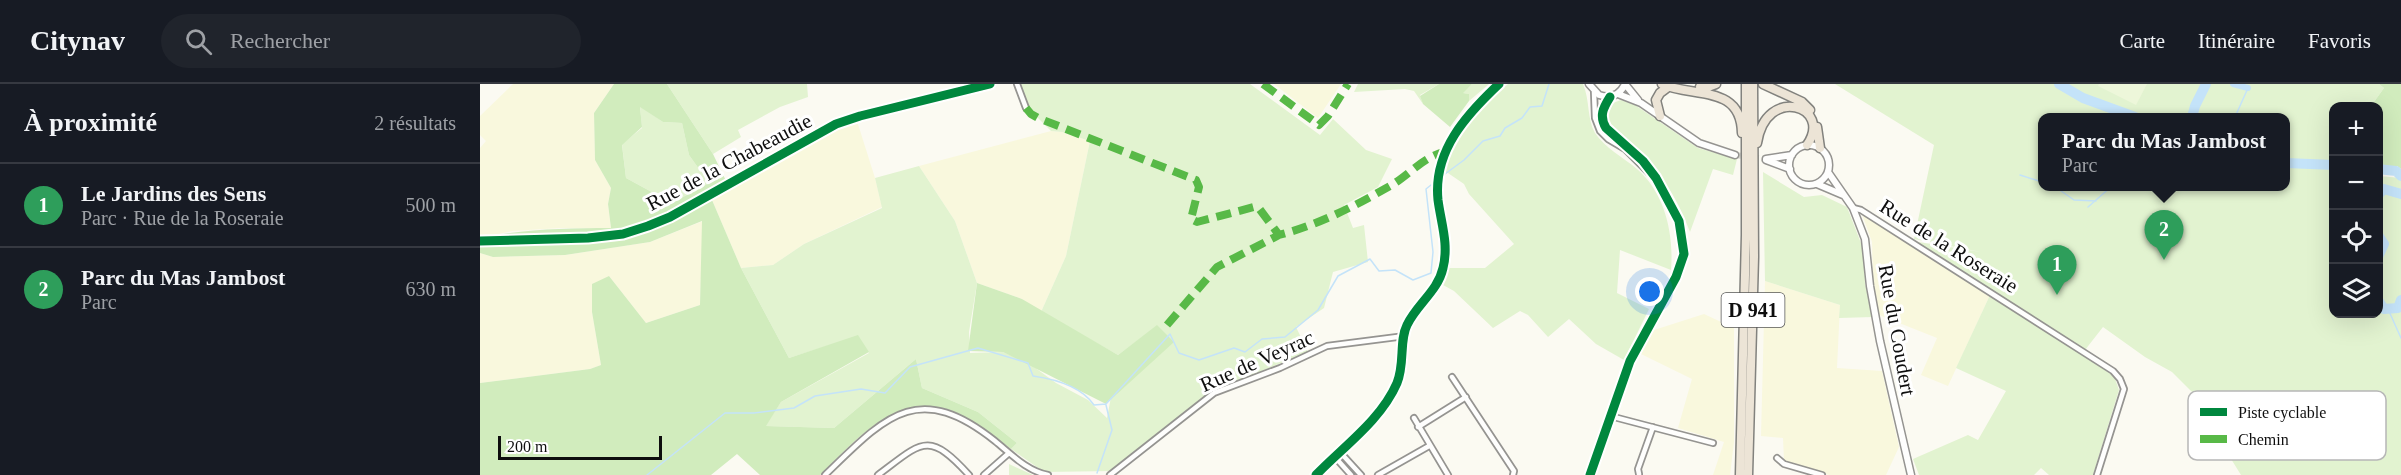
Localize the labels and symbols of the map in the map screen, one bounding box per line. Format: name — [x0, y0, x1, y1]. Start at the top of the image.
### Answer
street label: Rue de la Chabeaudie — [642, 108, 816, 216]
street label: Rue de la Roseraie — [1876, 194, 2022, 298]
pin: 2 — [2144, 210, 2184, 260]
pin: 1 — [2038, 246, 2076, 295]
street label: Rue du Coudert — [1874, 262, 1920, 398]
your location — [1635, 277, 1664, 306]
road number: D 941 — [1722, 293, 1784, 327]
street label: Rue de Veyrac — [1196, 325, 1318, 397]
legend — [2188, 391, 2386, 460]
text: Piste cyclable — [2238, 404, 2326, 422]
text: Chemin — [2238, 431, 2289, 448]
scale bar — [498, 433, 662, 460]

